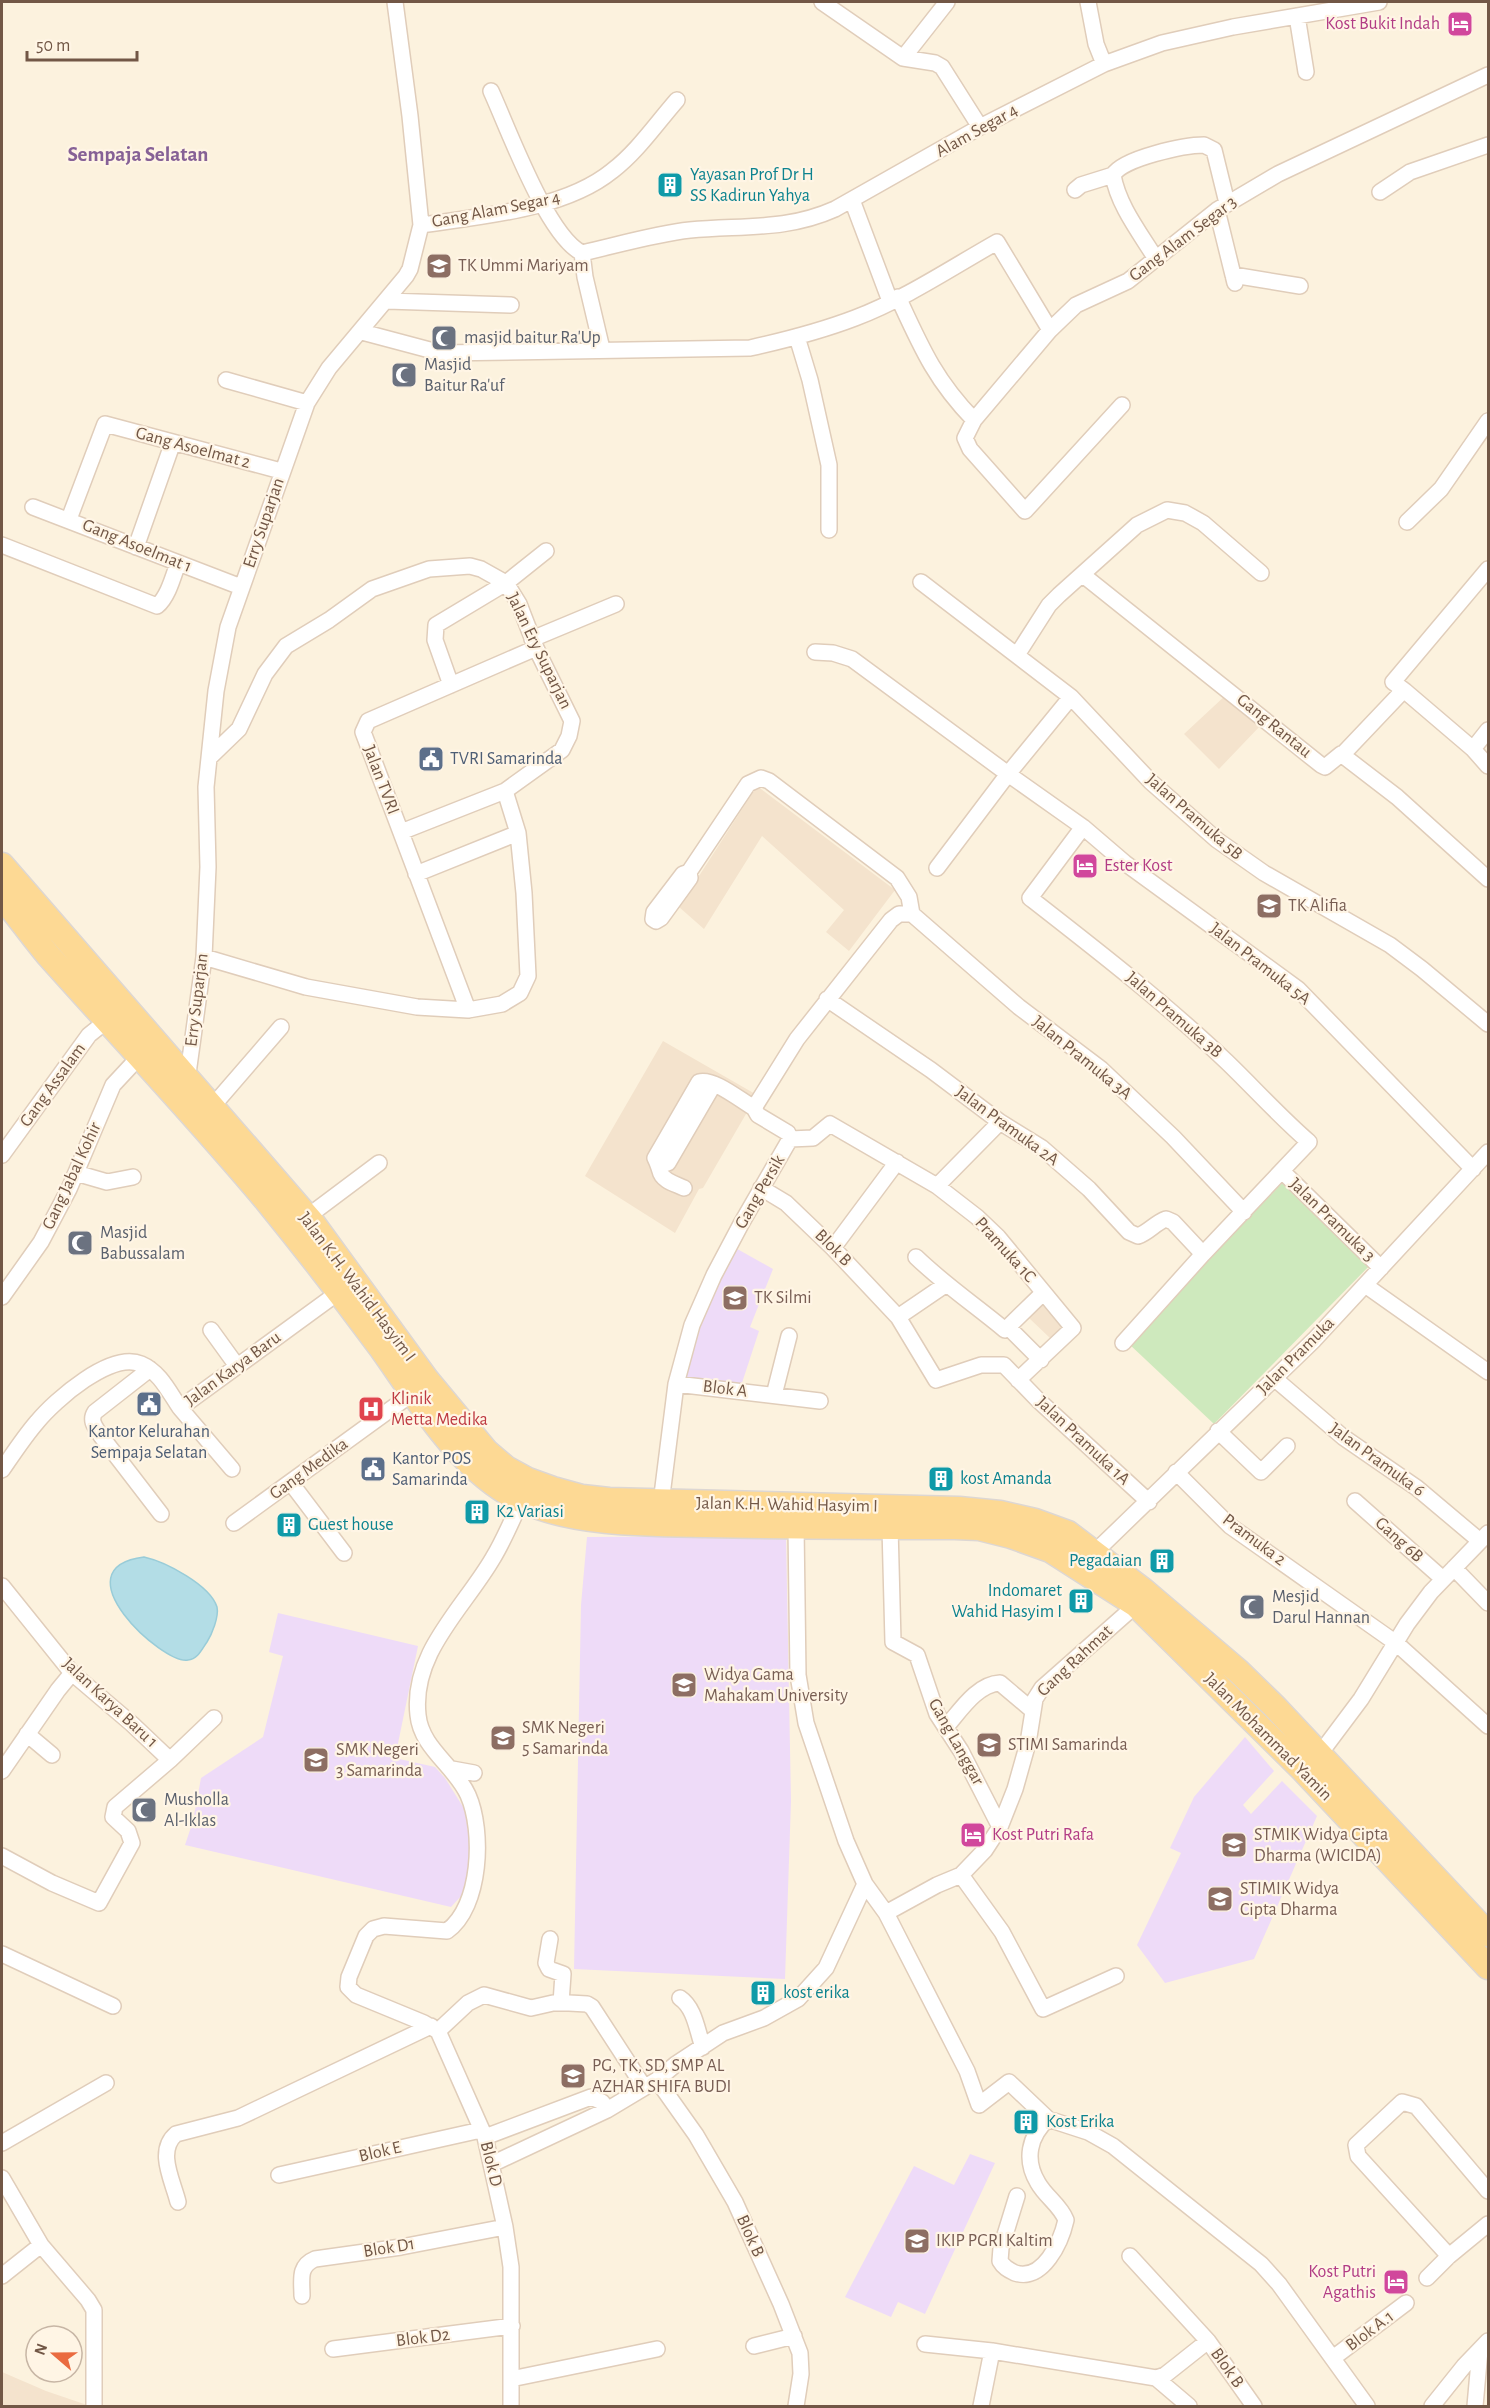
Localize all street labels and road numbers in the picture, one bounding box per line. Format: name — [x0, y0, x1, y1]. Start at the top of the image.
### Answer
street label: Alam Segar 4 — [933, 101, 1021, 161]
street label: Gang Alam Segar 4 — [430, 189, 562, 231]
street label: Gang Alam Segar 3 — [1126, 193, 1240, 285]
street label: Gang Asoelmat 2 — [134, 424, 252, 472]
street label: Erry Suparjan — [240, 476, 288, 570]
street label: Gang Asoelmat 1 — [80, 516, 194, 576]
street label: Jalan Ery Suparjan — [503, 590, 575, 712]
street label: Gang Rantau — [1233, 691, 1315, 761]
street label: Jalan TVRI — [360, 743, 402, 817]
street label: Jalan Pramuka 5B — [1142, 770, 1246, 864]
street label: Jalan Pramuka 5A — [1206, 919, 1314, 1009]
street label: Erry Suparjan — [182, 952, 212, 1048]
street label: Jalan Pramuka 3B — [1122, 968, 1226, 1062]
street label: Jalan Pramuka 3A — [1029, 1013, 1135, 1104]
street label: Gang Assalam — [17, 1040, 89, 1130]
street label: Jalan Pramuka 2A — [952, 1083, 1062, 1170]
street label: Gang Jabal Kohir — [39, 1119, 105, 1232]
street label: Gang Persik — [732, 1151, 789, 1232]
street label: Jalan Pramuka 3 — [1286, 1175, 1378, 1265]
street label: Jalan K.H. Wahid Hasyim I — [295, 1209, 419, 1365]
street label: Pramuka 1C — [971, 1214, 1039, 1286]
street label: Blok B — [811, 1226, 855, 1270]
street label: Jalan Pramuka — [1254, 1314, 1338, 1398]
street label: Jalan Karya Baru — [182, 1328, 284, 1410]
street label: Blok A — [702, 1377, 749, 1401]
street label: Jalan Pramuka 1A — [1033, 1393, 1134, 1489]
street label: Jalan Pramuka 6 — [1326, 1420, 1428, 1500]
street label: Gang Medika — [267, 1435, 351, 1503]
street label: Jalan K.H. Wahid Hasyim I — [696, 1494, 878, 1516]
street label: Pramuka 2 — [1219, 1511, 1289, 1569]
street label: Gang 6B — [1371, 1514, 1427, 1566]
street label: Gang Rahmat — [1034, 1622, 1116, 1700]
street label: Jalan Karya Baru 1 — [59, 1655, 161, 1751]
street label: Jalan Mohammad Yamin — [1201, 1670, 1335, 1804]
street label: Gang Langgar — [925, 1696, 987, 1788]
street label: Blok E — [357, 2138, 403, 2166]
street label: Blok D — [477, 2140, 505, 2188]
street label: Blok B — [733, 2212, 767, 2260]
street label: Blok D1 — [362, 2235, 416, 2261]
street label: Blok A.1 — [1343, 2307, 1397, 2355]
street label: Blok D2 — [395, 2326, 451, 2350]
street label: Blok B — [1207, 2345, 1247, 2391]

